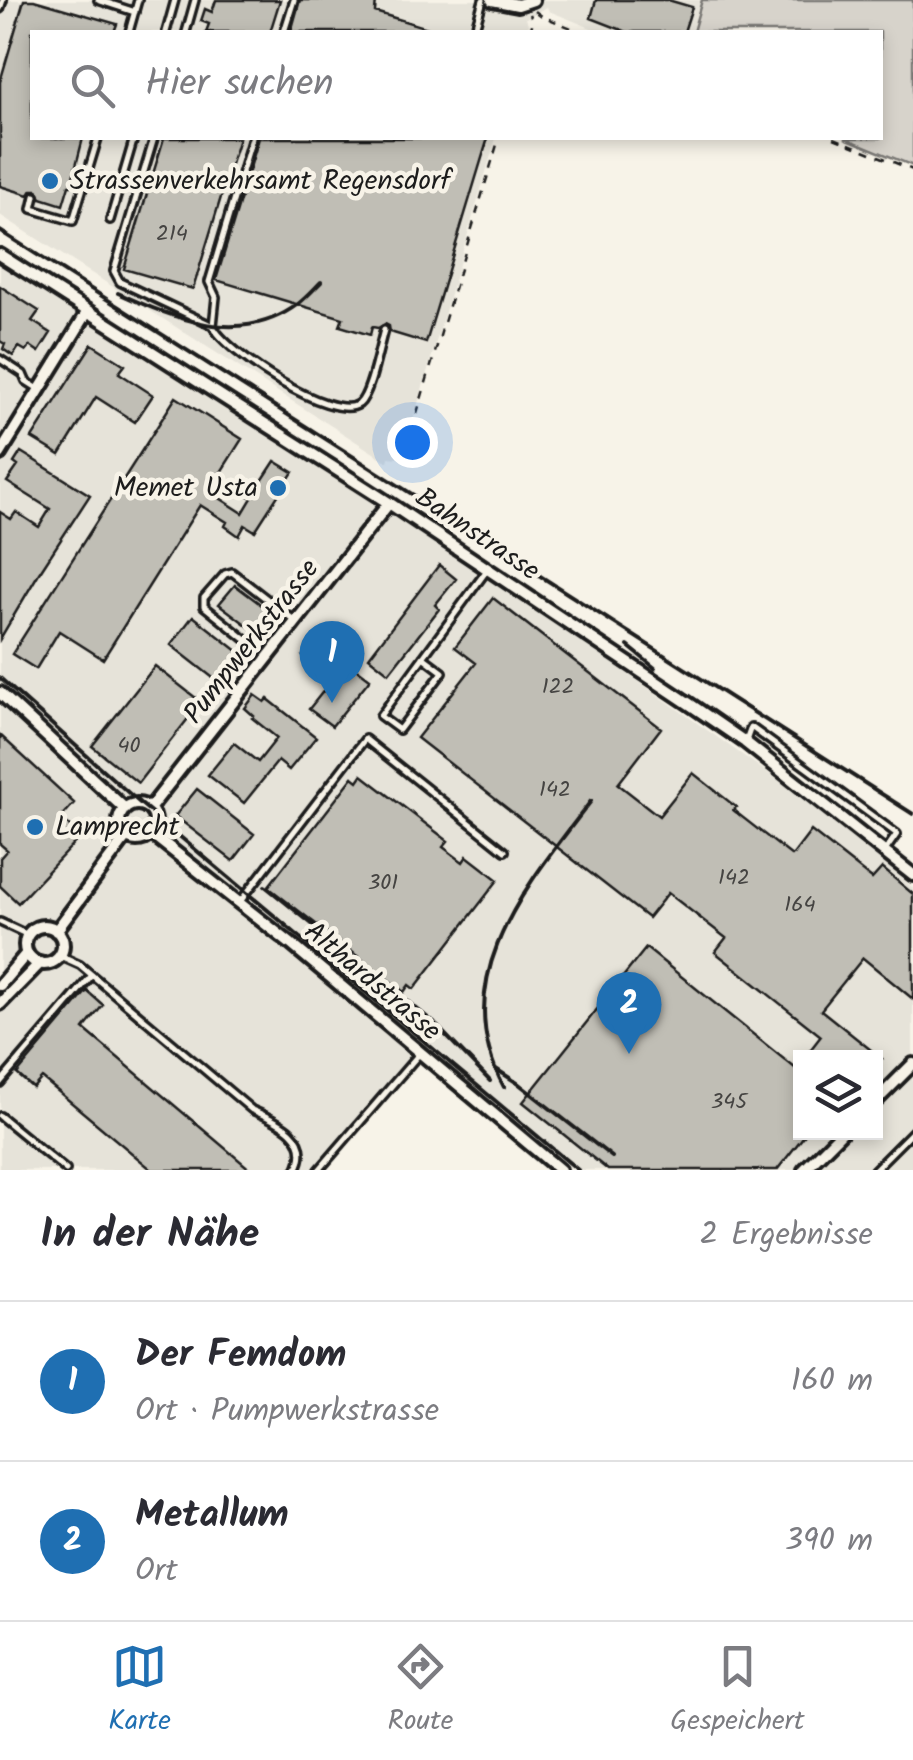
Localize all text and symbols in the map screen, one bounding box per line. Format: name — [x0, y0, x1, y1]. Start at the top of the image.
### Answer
search box — [30, 30, 883, 140]
text: Hier suchen — [145, 55, 334, 115]
icon: search — [65, 58, 120, 113]
place label: Strassenverkehrsamt Regensdorf — [70, 159, 453, 204]
marker: Strassenverkehrsamt Regensdorf — [39, 170, 61, 192]
house number: 214 — [156, 217, 188, 252]
your location — [387, 417, 438, 468]
place label: Memet Usta — [114, 466, 258, 511]
street label: Bahnstrasse — [405, 476, 549, 594]
marker: Memet Usta — [267, 477, 289, 499]
street label: Pumpwerkstrasse — [173, 549, 331, 735]
pin: 1 — [300, 620, 364, 703]
house number: 122 — [542, 670, 574, 705]
house number: 40 — [117, 729, 141, 764]
house number: 142 — [539, 773, 571, 808]
place label: Lamprecht — [55, 805, 180, 850]
marker: Lamprecht — [24, 816, 46, 838]
house number: 142 — [718, 861, 750, 896]
house number: 301 — [368, 866, 398, 901]
house number: 164 — [784, 888, 816, 923]
street label: Althardstrasse — [293, 911, 451, 1053]
pin: 2 — [596, 972, 662, 1054]
map controls — [793, 1050, 883, 1140]
button: layers — [793, 1050, 883, 1140]
house number: 345 — [711, 1085, 748, 1120]
text: In der Nähe — [40, 1202, 259, 1269]
text: 2 Ergebnisse — [700, 1210, 873, 1261]
text: Der Femdom — [135, 1326, 346, 1386]
text: 1 — [68, 1356, 77, 1407]
text: 160 m — [791, 1356, 873, 1407]
text: Ort · Pumpwerkstrasse — [135, 1386, 439, 1437]
text: Metallum — [135, 1486, 289, 1546]
text: 2 — [63, 1516, 82, 1567]
text: 390 m — [785, 1516, 873, 1567]
text: Ort — [135, 1546, 178, 1597]
tab: Karte — [108, 1639, 171, 1744]
tab: Route — [387, 1639, 453, 1744]
tab: Gespeichert — [670, 1639, 805, 1744]

